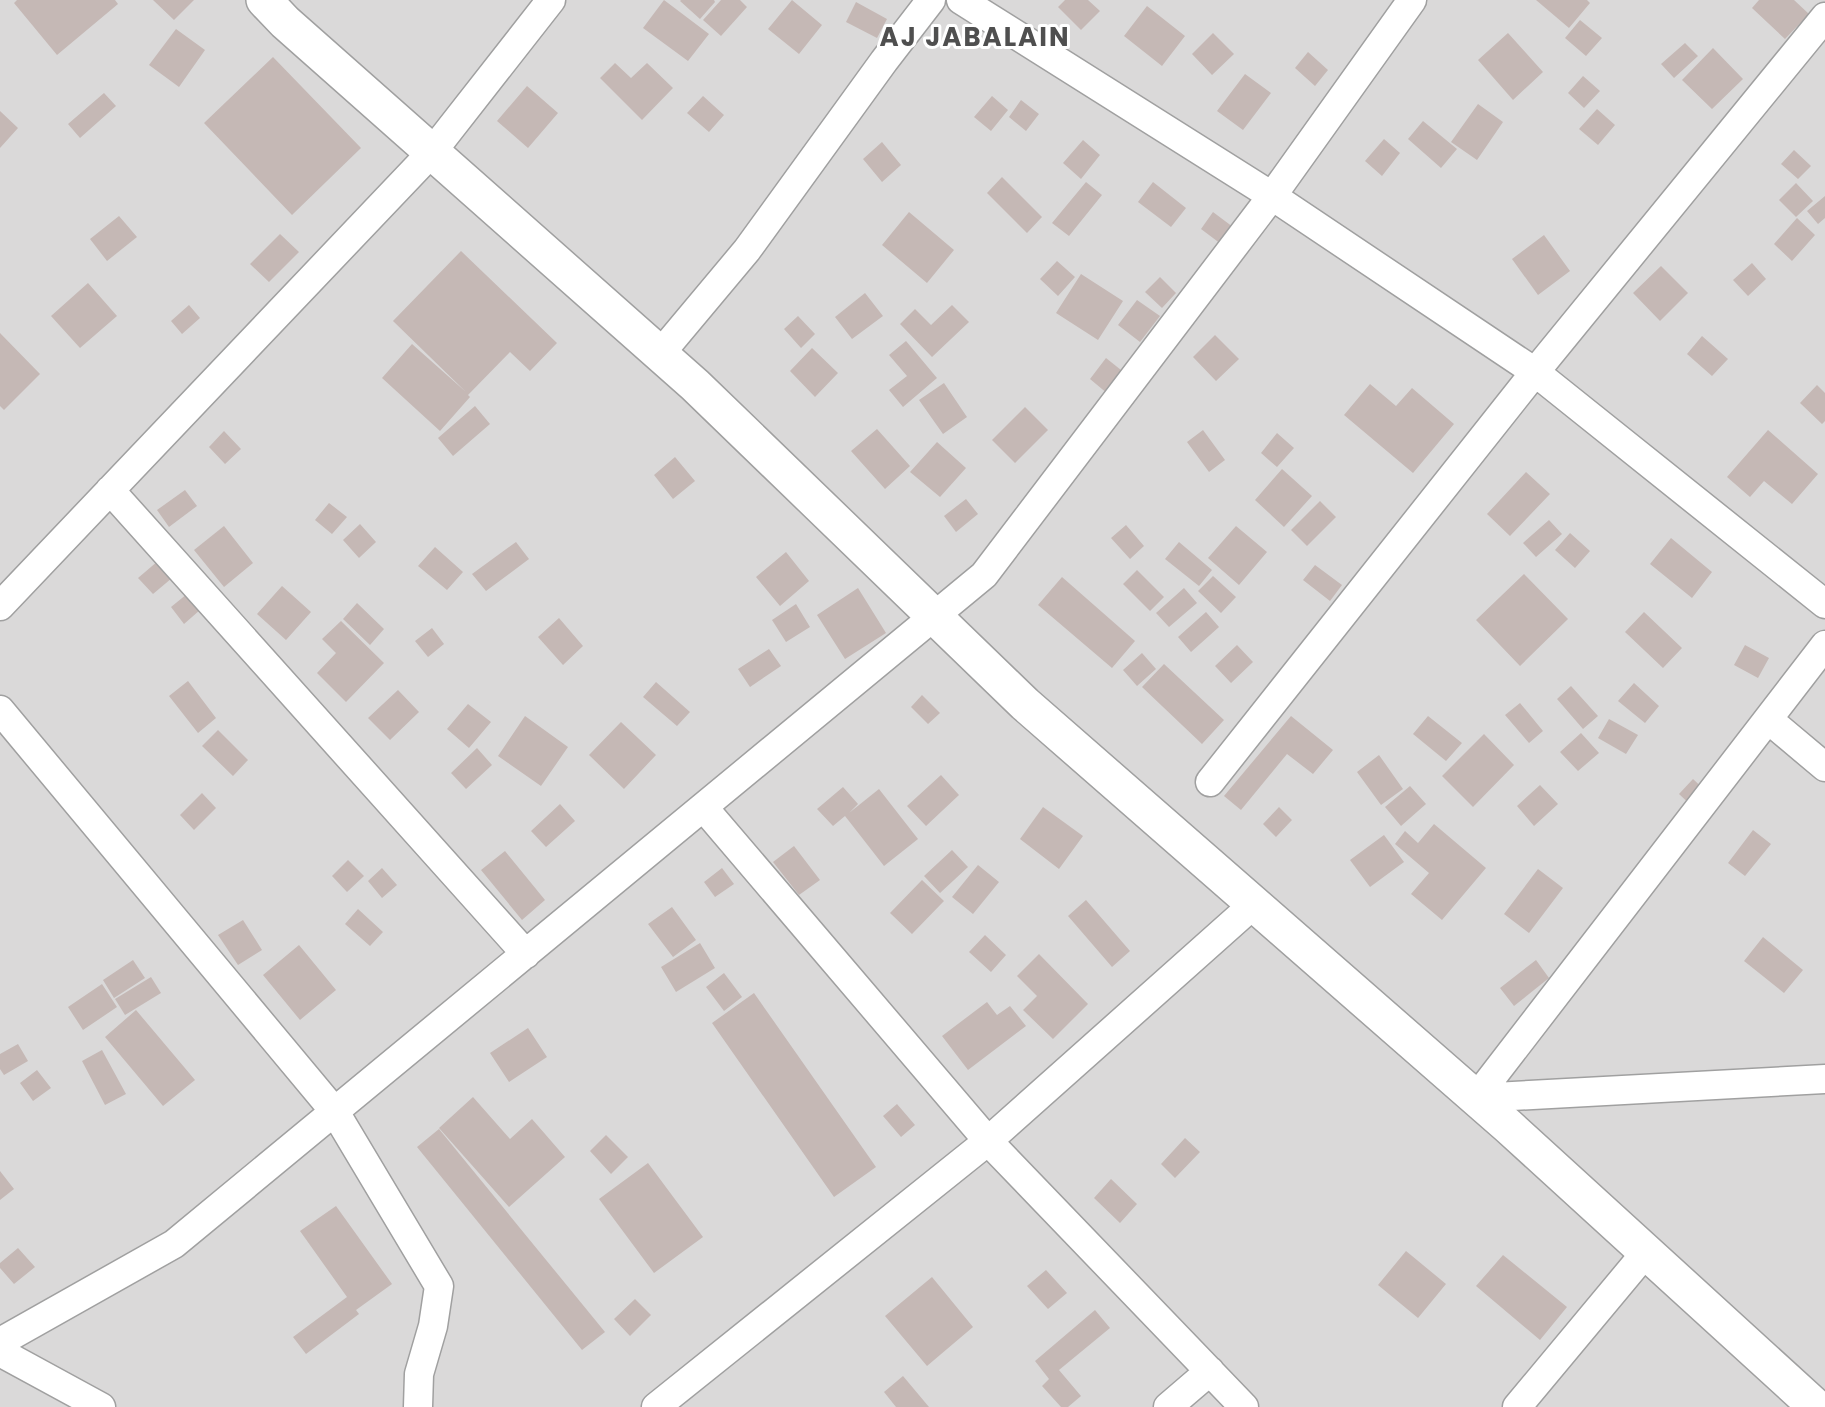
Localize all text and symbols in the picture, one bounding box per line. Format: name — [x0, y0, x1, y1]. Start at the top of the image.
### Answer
district label: AJ JABALAIN — [880, 19, 1070, 55]

